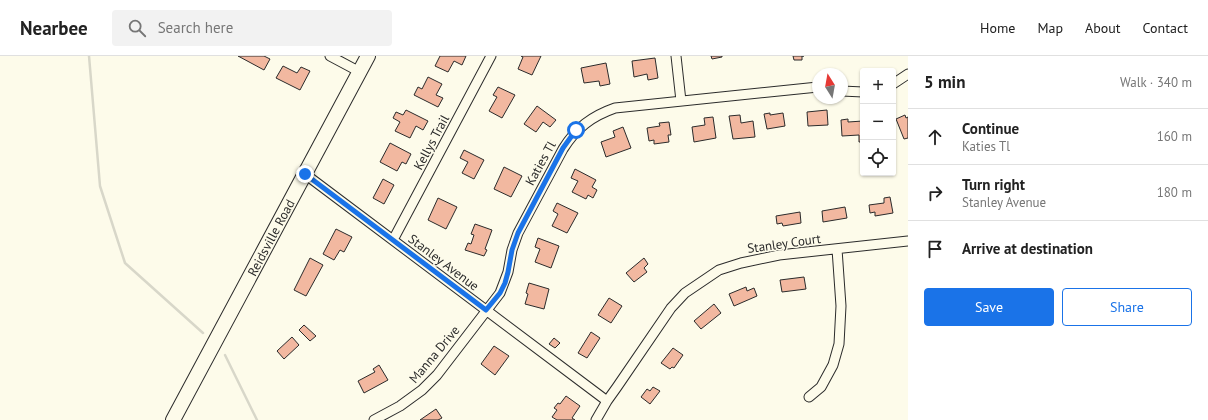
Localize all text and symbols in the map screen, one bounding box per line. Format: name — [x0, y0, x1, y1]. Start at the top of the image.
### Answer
search box — [112, 10, 392, 46]
text: Nearbee — [20, 16, 88, 40]
icon: search — [126, 17, 148, 39]
text: Search here — [158, 18, 233, 37]
text: Home — [980, 19, 1015, 37]
text: Map — [1037, 19, 1063, 37]
text: About — [1085, 19, 1121, 37]
text: Contact — [1143, 19, 1188, 37]
north arrow — [812, 68, 848, 104]
map controls — [860, 68, 896, 176]
button: + — [860, 68, 896, 104]
text: 5 min — [924, 71, 965, 93]
text: Walk · 340 m — [1120, 74, 1192, 91]
button: − — [860, 104, 896, 140]
street label: Kellys Trail — [410, 112, 453, 173]
text: Continue — [962, 119, 1019, 138]
route start — [567, 121, 585, 139]
icon: ahead — [924, 126, 946, 148]
text: 160 m — [1157, 128, 1192, 145]
street label: Katies Tl — [521, 138, 560, 188]
text: Katies Tl — [962, 138, 1010, 155]
button: locate — [860, 140, 896, 176]
route end — [296, 165, 314, 183]
text: Turn right — [962, 175, 1025, 194]
icon: right — [924, 182, 946, 204]
text: 180 m — [1157, 184, 1192, 201]
text: Stanley Avenue — [962, 194, 1046, 211]
street label: Reidsville Road — [244, 196, 299, 279]
street label: Stanley Avenue — [405, 230, 482, 295]
street label: Stanley Court — [746, 230, 823, 257]
icon: arrive — [924, 238, 946, 260]
text: Arrive at destination — [962, 239, 1093, 258]
button: Save — [924, 288, 1054, 326]
button: Share — [1062, 288, 1192, 326]
street label: Manna Drive — [405, 322, 463, 387]

